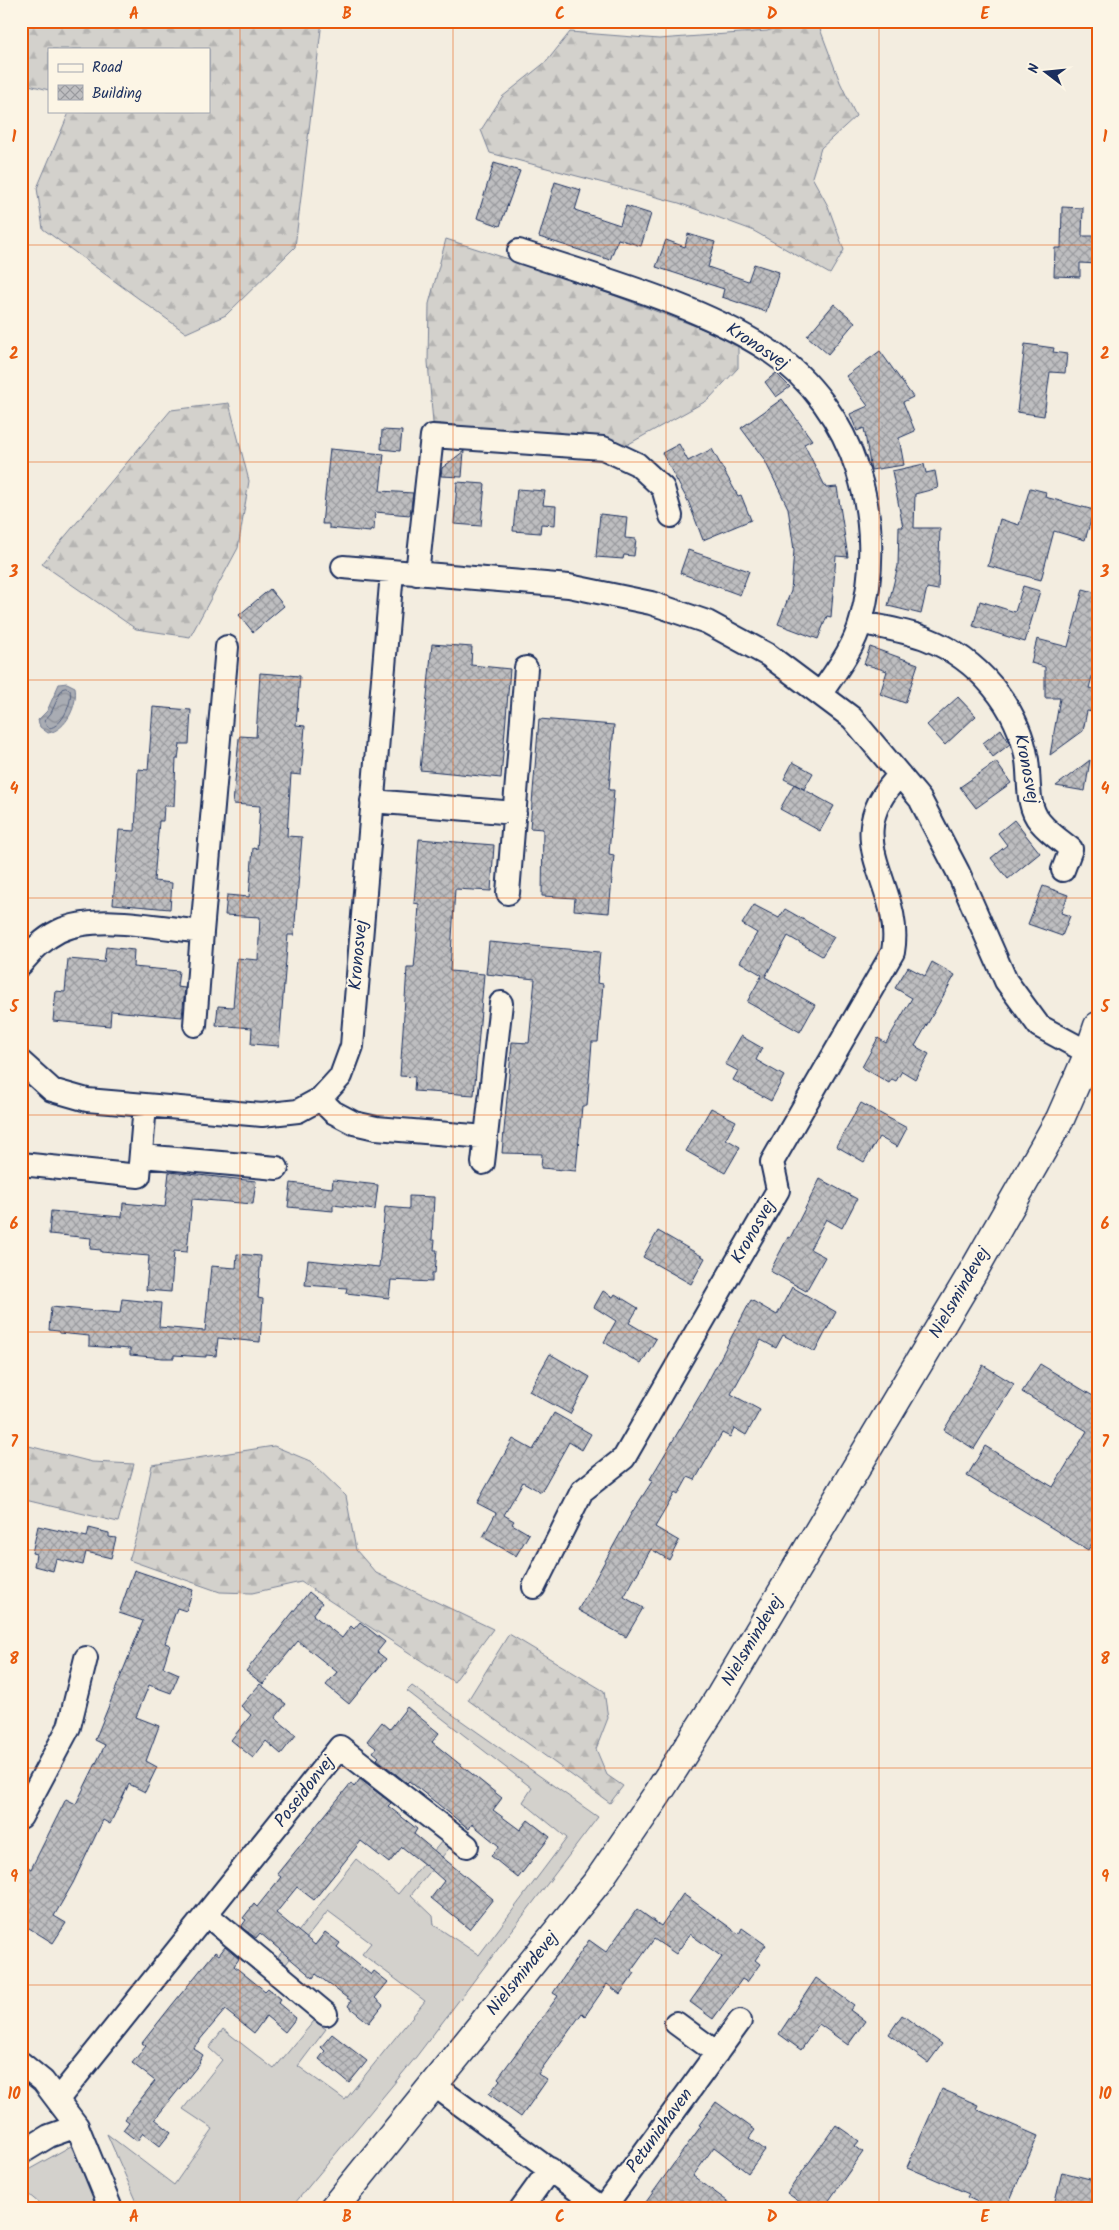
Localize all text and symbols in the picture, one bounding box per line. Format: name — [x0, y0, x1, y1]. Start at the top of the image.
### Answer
text: A — [129, 2, 139, 27]
text: B — [342, 2, 352, 27]
text: C — [555, 2, 565, 27]
text: D — [767, 2, 778, 27]
text: E — [981, 2, 991, 27]
legend — [48, 48, 210, 112]
north arrow — [1022, 48, 1072, 98]
text: Road — [92, 56, 123, 80]
text: N — [1023, 61, 1046, 76]
text: Building — [92, 82, 142, 106]
text: 1 — [12, 125, 17, 150]
text: 1 — [1103, 125, 1108, 150]
street label: Kronosvej — [720, 316, 796, 379]
text: 2 — [9, 342, 19, 367]
text: 2 — [1100, 342, 1110, 367]
text: 3 — [9, 560, 19, 585]
text: 3 — [1100, 560, 1110, 585]
street label: Kronosvej — [1005, 732, 1047, 808]
text: 4 — [10, 777, 19, 802]
text: 4 — [1101, 777, 1110, 802]
street label: Kronosvej — [341, 917, 377, 991]
text: 5 — [9, 995, 20, 1020]
text: 5 — [1100, 995, 1111, 1020]
street label: Kronosvej — [724, 1193, 785, 1270]
text: 6 — [10, 1212, 19, 1237]
text: 6 — [1101, 1212, 1110, 1237]
street label: Nielsmindevej — [922, 1240, 999, 1345]
text: 7 — [10, 1430, 18, 1455]
text: 7 — [1101, 1430, 1109, 1455]
street label: Nielsmindevej — [714, 1589, 792, 1692]
text: 8 — [9, 1647, 19, 1672]
text: 8 — [1100, 1647, 1110, 1672]
street label: Poseidonvej — [267, 1748, 343, 1834]
text: 9 — [10, 1865, 18, 1890]
text: 9 — [1101, 1865, 1109, 1890]
street label: Nielsmindevej — [480, 1924, 567, 2023]
text: 10 — [7, 2082, 21, 2107]
street label: Petuniahaven — [619, 2082, 701, 2180]
text: 10 — [1098, 2082, 1112, 2107]
text: A — [129, 2205, 139, 2230]
text: B — [342, 2205, 352, 2230]
text: C — [555, 2205, 565, 2230]
text: D — [767, 2205, 778, 2230]
text: E — [981, 2205, 991, 2230]

